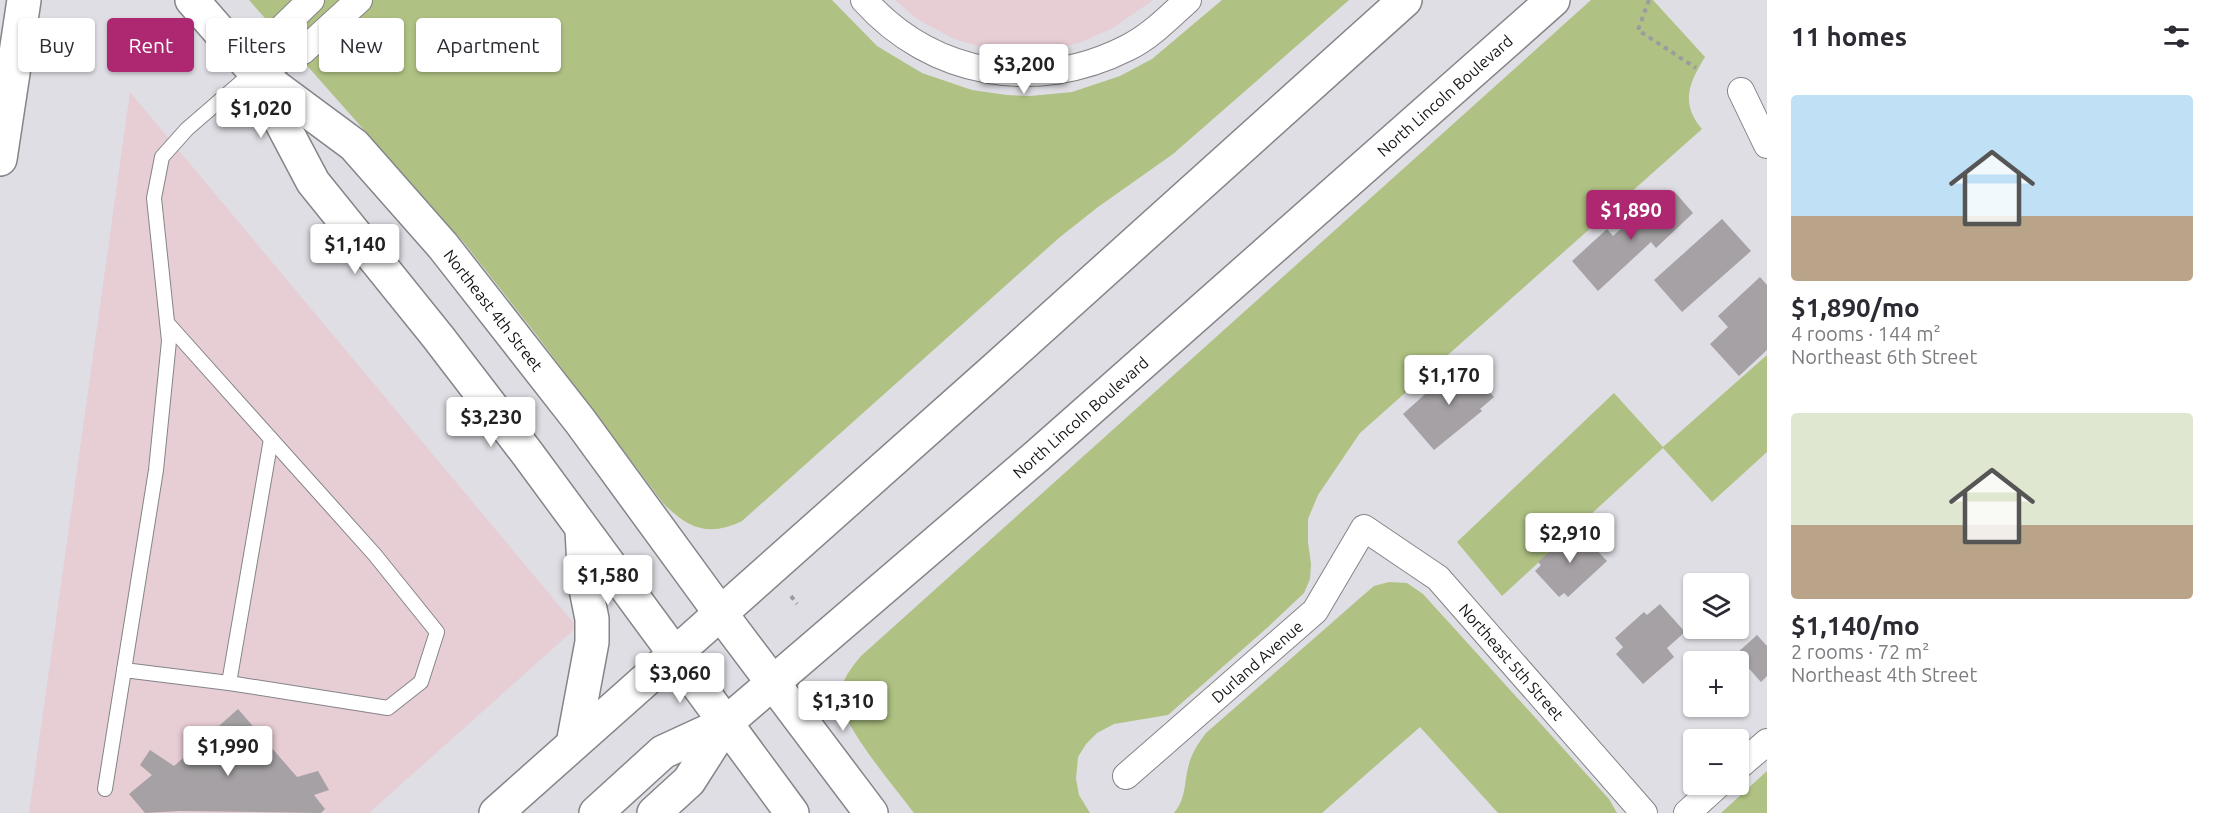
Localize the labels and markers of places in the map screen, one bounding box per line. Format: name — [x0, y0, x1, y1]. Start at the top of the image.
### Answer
pin: $3,200 — [975, 44, 1073, 95]
pin: $1,020 — [212, 88, 310, 139]
pin: $1,890 — [1582, 190, 1680, 241]
pin: $1,140 — [306, 224, 404, 275]
pin: $1,170 — [1400, 355, 1498, 406]
pin: $3,230 — [442, 397, 540, 448]
pin: $2,910 — [1521, 513, 1619, 564]
pin: $1,580 — [559, 555, 657, 606]
pin: $3,060 — [631, 653, 729, 704]
pin: $1,310 — [794, 681, 892, 732]
pin: $1,990 — [179, 726, 277, 777]

